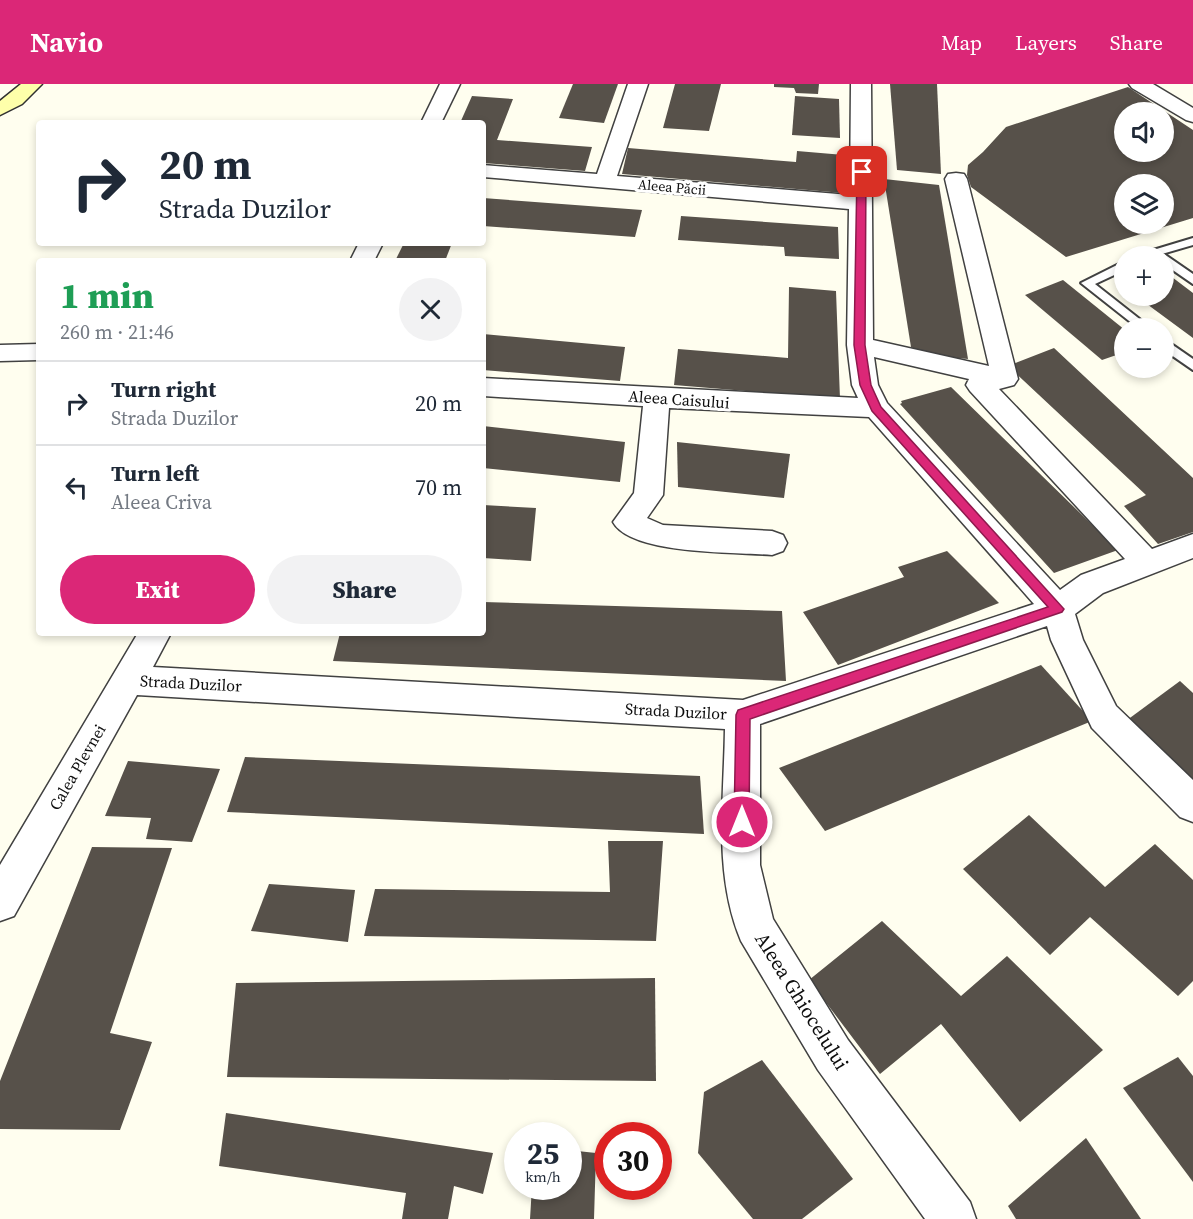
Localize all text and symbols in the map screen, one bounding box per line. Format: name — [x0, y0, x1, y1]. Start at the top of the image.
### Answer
text: Navio — [30, 23, 103, 61]
text: Map — [941, 28, 982, 57]
text: Layers — [1015, 28, 1077, 57]
text: Share — [1110, 28, 1163, 57]
map controls — [1114, 102, 1174, 378]
button: sound — [1114, 102, 1174, 162]
text: 20 m — [159, 135, 252, 193]
icon: right — [60, 144, 138, 222]
pin — [836, 146, 887, 197]
icon: arrive — [845, 155, 878, 188]
street label: Aleea Păcii — [637, 174, 707, 200]
button: layers — [1114, 174, 1174, 234]
text: Strada Duzilor — [159, 190, 331, 227]
button: + — [1114, 246, 1174, 306]
text: 1 min — [60, 271, 154, 320]
button: close — [399, 278, 462, 341]
text: 260 m · 21:46 — [60, 318, 174, 346]
button: − — [1114, 318, 1174, 378]
text: Turn right — [111, 374, 216, 404]
street label: Aleea Caisului — [628, 384, 731, 414]
icon: right — [60, 387, 93, 420]
text: 20 m — [415, 388, 462, 418]
text: Strada Duzilor — [111, 404, 238, 432]
text: Turn left — [111, 458, 199, 488]
icon: left — [60, 471, 93, 504]
text: 70 m — [415, 472, 462, 502]
text: Aleea Criva — [111, 488, 212, 516]
button: Exit — [60, 555, 255, 624]
button: Share — [267, 555, 462, 624]
street label: Strada Duzilor — [140, 669, 243, 697]
street label: Strada Duzilor — [625, 697, 728, 725]
street label: Calea Plevnei — [44, 720, 111, 814]
position arrow — [710, 790, 774, 854]
street label: Aleea Ghiocelului — [748, 927, 856, 1075]
speed limit sign: 30 — [594, 1122, 672, 1200]
text: 25 — [527, 1133, 559, 1174]
text: km/h — [525, 1166, 561, 1187]

